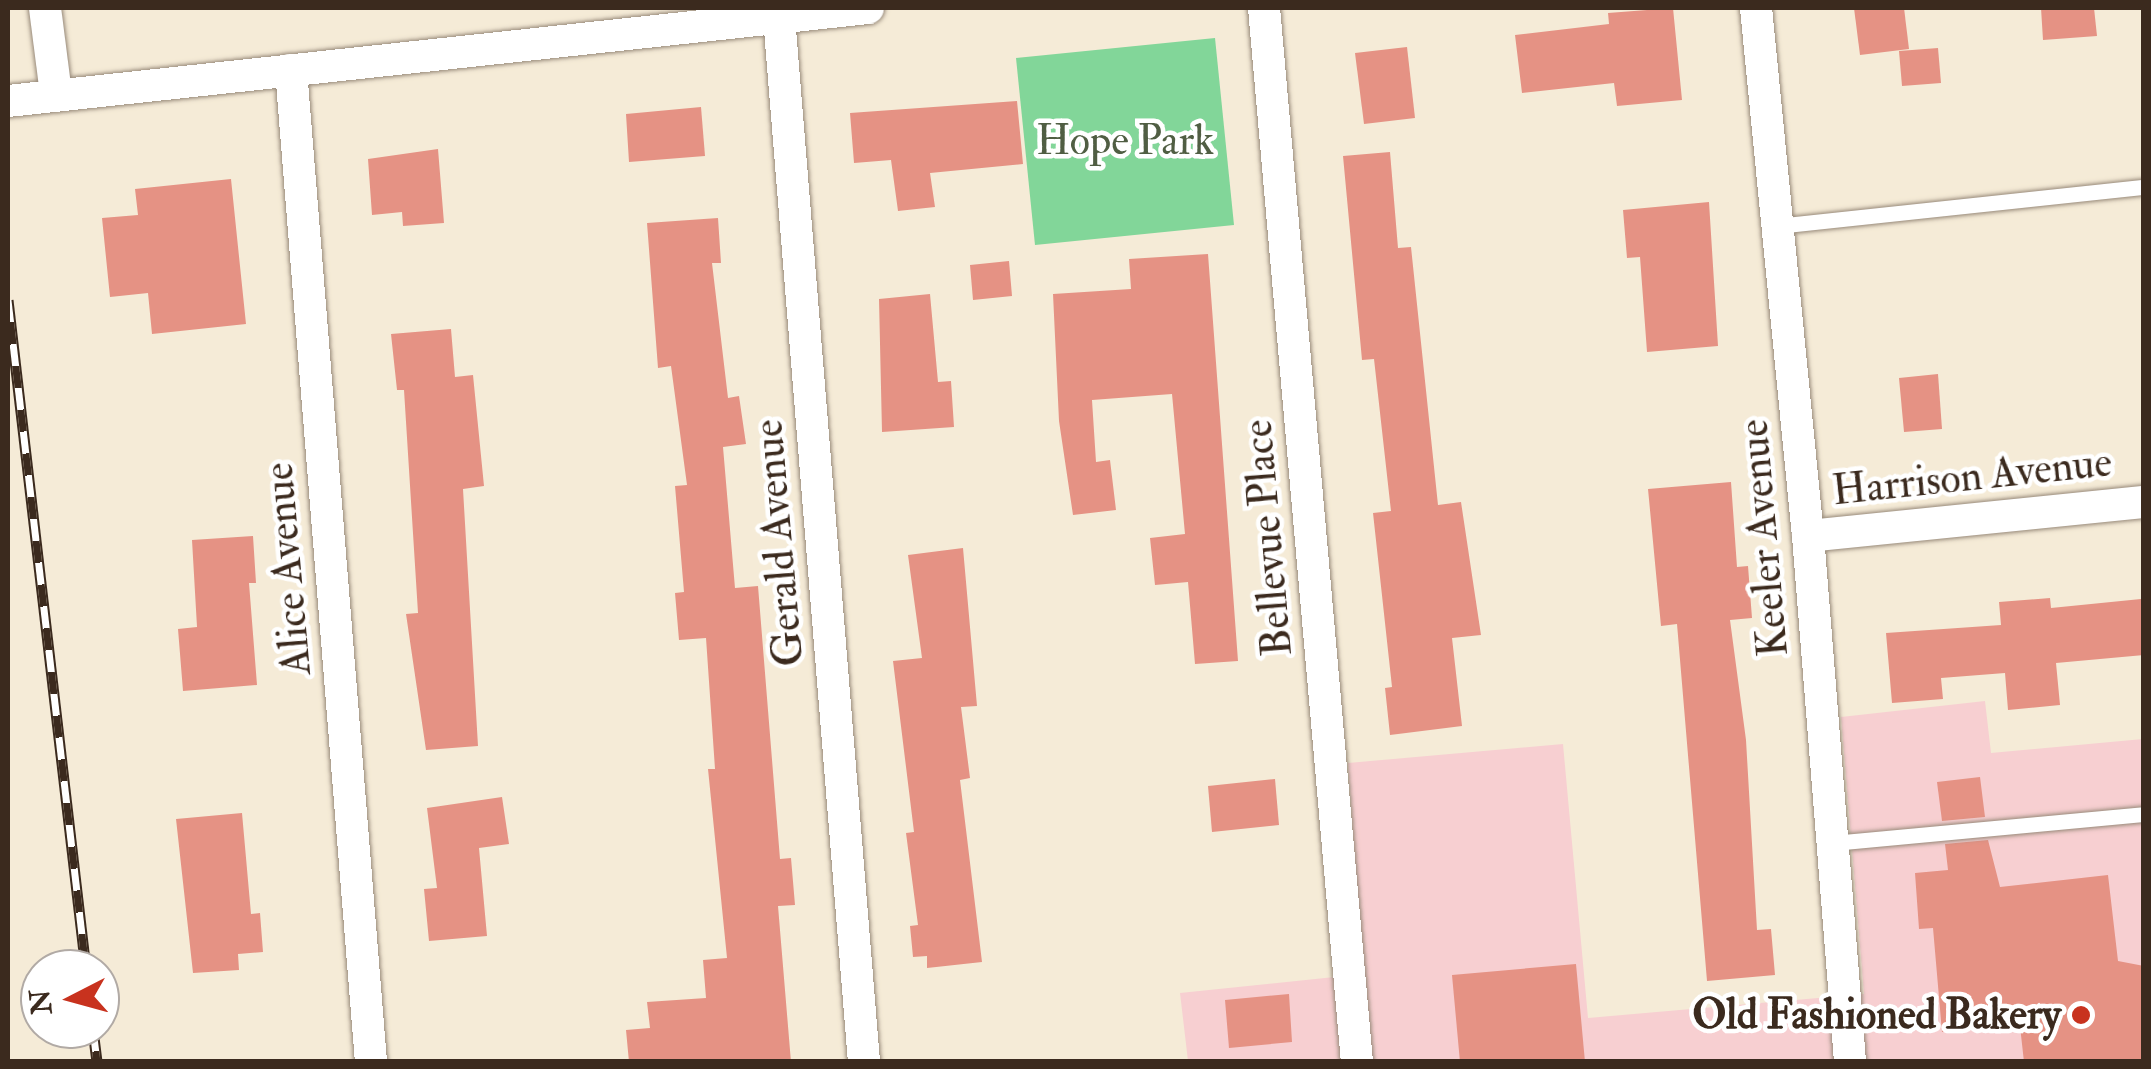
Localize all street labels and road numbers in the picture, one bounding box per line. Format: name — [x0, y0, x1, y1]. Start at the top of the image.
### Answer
street label: Keeler Avenue — [1729, 417, 1799, 659]
street label: Gerald Avenue — [743, 418, 815, 668]
street label: Bellevue Place — [1233, 418, 1303, 658]
street label: Harrison Avenue — [1830, 437, 2114, 517]
street label: Alice Avenue — [254, 461, 322, 677]

